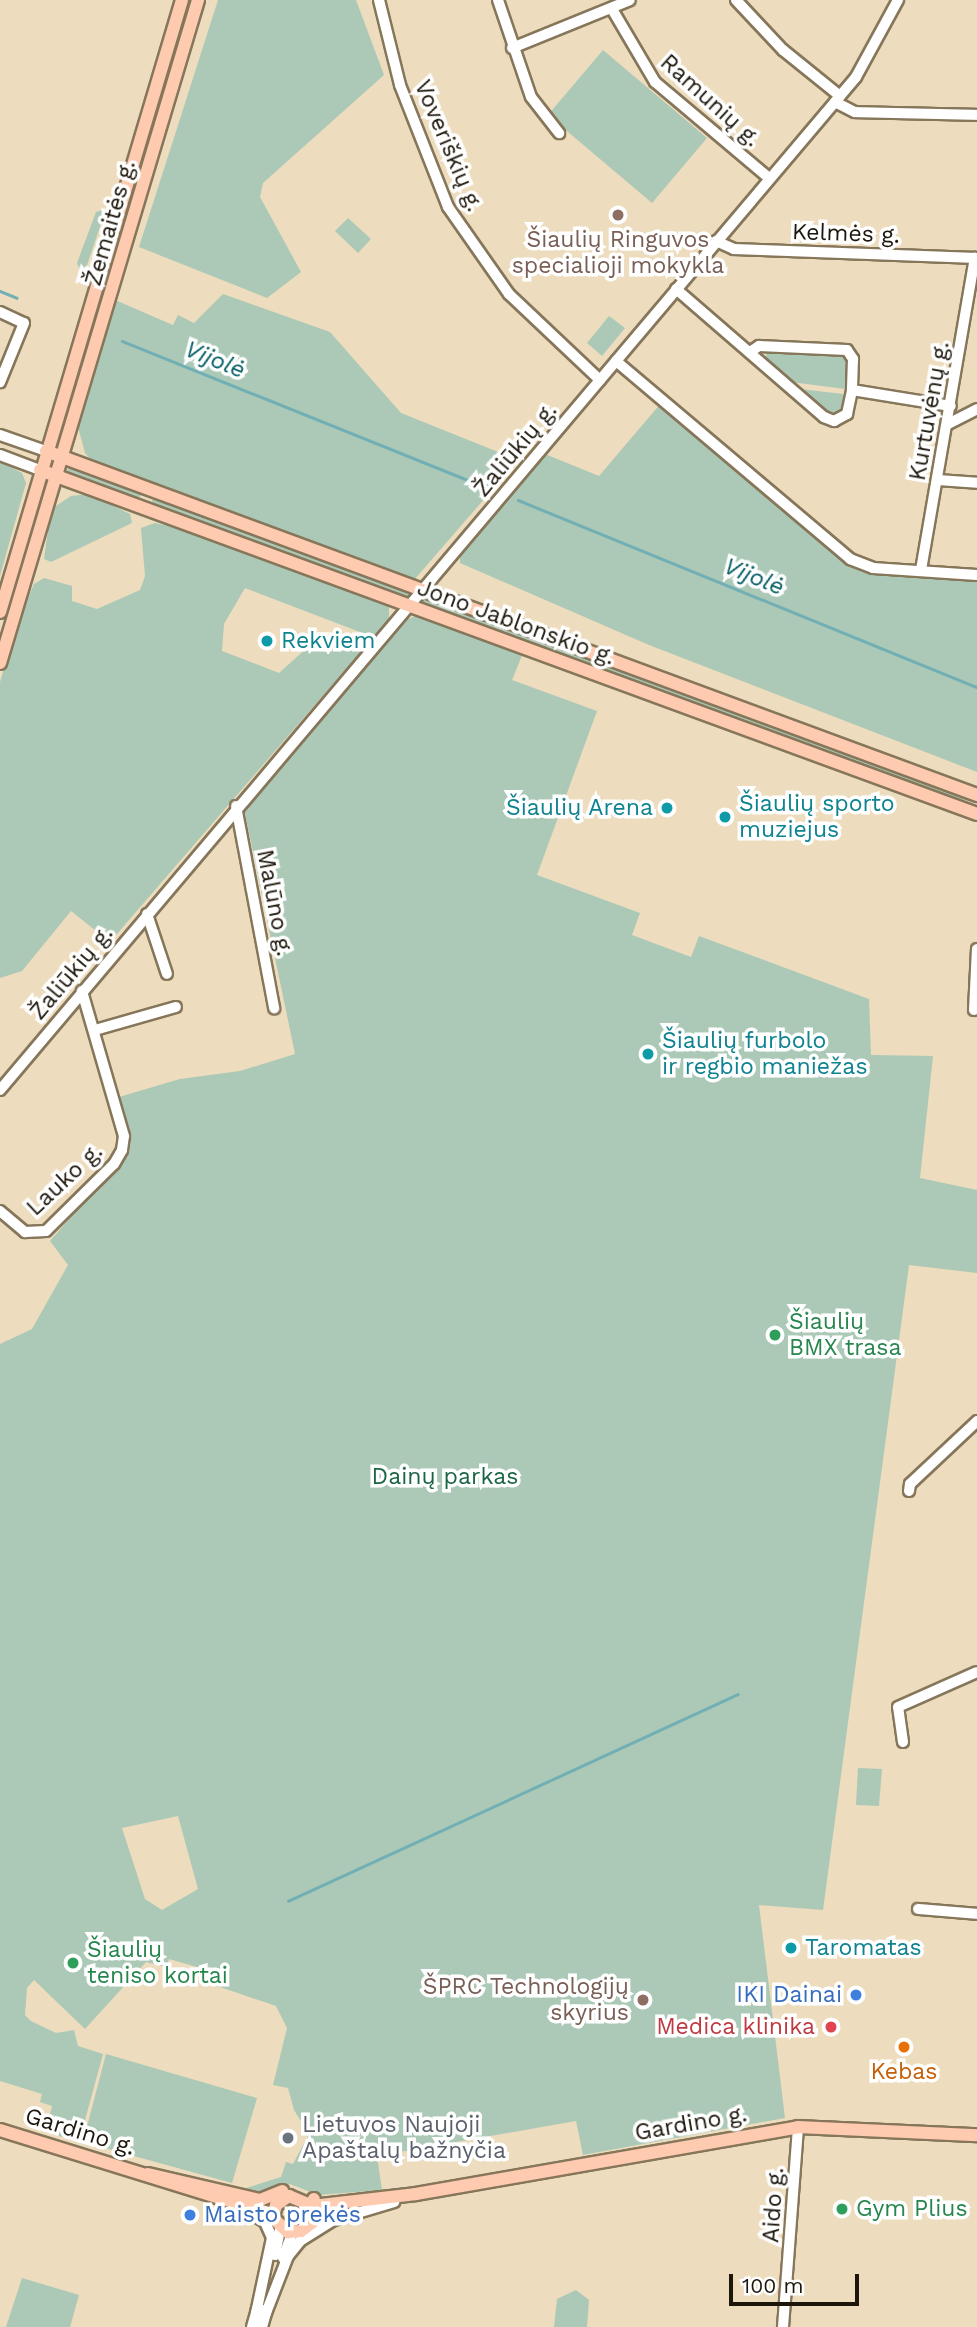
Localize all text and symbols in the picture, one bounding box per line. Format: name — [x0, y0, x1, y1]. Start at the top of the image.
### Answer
street label: Ramunių g. — [654, 49, 766, 153]
street label: Voveriškių g. — [408, 76, 488, 216]
street label: Žemaitės g. — [80, 157, 142, 289]
marker: Šiaulių Ringuvos specialioji mokykla — [610, 207, 626, 223]
street label: Kelmės g. — [792, 218, 900, 250]
place label: Šiaulių Ringuvos specialioji mokykla — [512, 226, 724, 280]
water label: Vijolė — [181, 335, 249, 385]
street label: Kurtuvėnų g. — [904, 339, 956, 483]
street label: Žaliūkių g. — [469, 397, 563, 503]
water label: Vijolė — [720, 552, 788, 602]
street label: Jono Jablonskio g. — [413, 574, 619, 672]
place label: Rekviem — [281, 627, 375, 655]
marker: Rekviem — [259, 633, 275, 649]
place label: Šiaulių sporto muziejus — [739, 790, 895, 844]
place label: Šiaulių Arena — [505, 794, 653, 822]
marker: Šiaulių Arena — [659, 800, 675, 816]
marker: Šiaulių sporto muziejus — [717, 809, 733, 825]
street label: Malūno g. — [250, 847, 298, 959]
street label: Žaliūkių g. — [25, 920, 119, 1026]
place label: Šiaulių furbolo ir regbio maniežas — [662, 1027, 868, 1081]
marker: Šiaulių furbolo ir regbio maniežas — [640, 1046, 656, 1062]
street label: Lauko g. — [21, 1138, 109, 1222]
place label: Šiaulių BMX trasa — [789, 1308, 902, 1362]
marker: Šiaulių BMX trasa — [767, 1327, 783, 1343]
park label: Dainų parkas — [372, 1463, 518, 1491]
place label: Taromatas — [805, 1934, 922, 1962]
place label: Šiaulių teniso kortai — [87, 1936, 228, 1990]
marker: Taromatas — [783, 1940, 799, 1956]
marker: Šiaulių teniso kortai — [65, 1955, 81, 1971]
place label: ŠPRC Technologijų skyrius — [422, 1973, 629, 2027]
place label: IKI Dainai — [736, 1981, 842, 2009]
marker: IKI Dainai — [848, 1987, 864, 2003]
marker: ŠPRC Technologijų skyrius — [635, 1992, 651, 2008]
place label: Medica klinika — [656, 2013, 815, 2041]
marker: Medica klinika — [821, 2017, 841, 2037]
marker: Kebas — [896, 2039, 912, 2055]
place label: Kebas — [871, 2058, 937, 2086]
street label: Gardino g. — [633, 2101, 749, 2147]
street label: Gardino g. — [22, 2102, 138, 2162]
place label: Lietuvos Naujoji Apaštalų bažnyčia — [302, 2111, 506, 2165]
marker: Lietuvos Naujoji Apaštalų bažnyčia — [280, 2130, 296, 2146]
street label: Aido g. — [758, 2166, 790, 2244]
place label: Gym Plius — [856, 2195, 968, 2223]
place label: Maisto prekės — [204, 2201, 361, 2229]
marker: Gym Plius — [834, 2201, 850, 2217]
marker: Maisto prekės — [182, 2207, 198, 2223]
scale bar — [732, 2260, 862, 2304]
text: 100 m — [742, 2273, 804, 2298]

